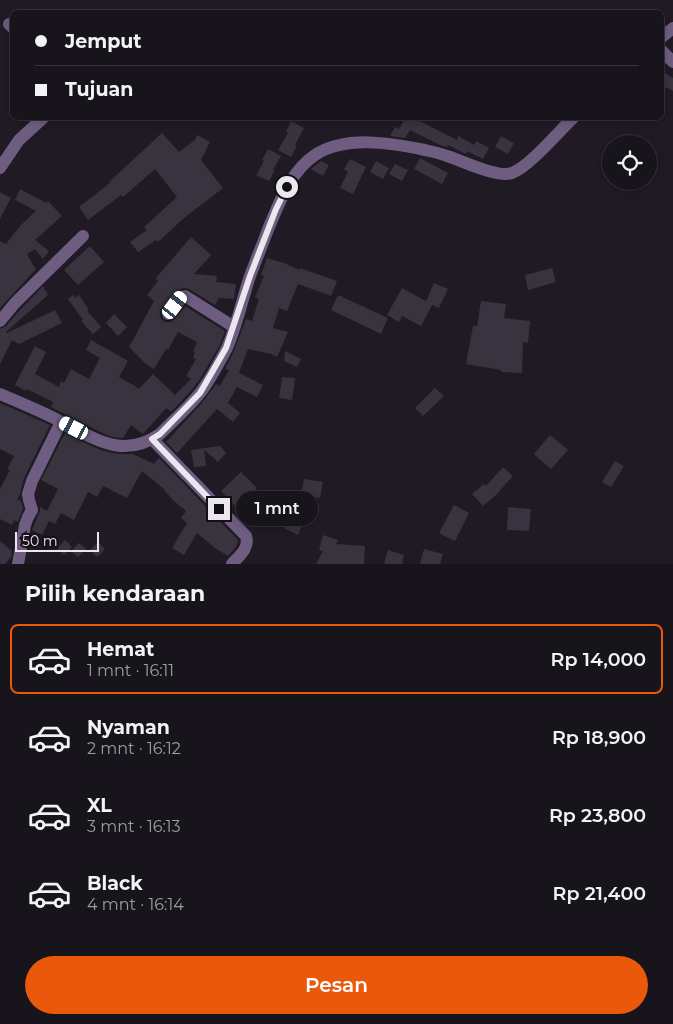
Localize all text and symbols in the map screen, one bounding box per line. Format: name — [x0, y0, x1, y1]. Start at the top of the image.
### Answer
text: Jemput — [65, 30, 142, 53]
text: Tujuan — [65, 78, 133, 101]
map controls — [602, 135, 657, 190]
button: locate — [602, 135, 657, 190]
route start — [276, 176, 298, 198]
car — [159, 289, 190, 321]
car — [57, 415, 90, 441]
callout: 1 mnt — [236, 492, 319, 526]
route end — [208, 498, 230, 520]
text: 1 mnt — [254, 499, 300, 518]
scale bar — [15, 529, 99, 552]
text: 50 m — [22, 532, 58, 550]
text: Pilih kendaraan — [25, 580, 205, 607]
icon: car — [27, 637, 72, 682]
text: Hemat — [87, 638, 154, 661]
text: Rp 14,000 — [551, 648, 646, 671]
text: 1 mnt · 16:11 — [87, 661, 174, 680]
icon: car — [27, 715, 72, 760]
text: Nyaman — [87, 716, 170, 739]
text: Rp 18,900 — [552, 726, 646, 749]
text: 2 mnt · 16:12 — [87, 739, 181, 758]
icon: car — [27, 793, 72, 838]
text: XL — [87, 794, 112, 817]
text: Rp 23,800 — [549, 804, 646, 827]
text: 3 mnt · 16:13 — [87, 817, 181, 836]
icon: car — [27, 871, 72, 916]
text: Black — [87, 872, 143, 895]
text: Rp 21,400 — [553, 882, 646, 905]
text: 4 mnt · 16:14 — [87, 895, 184, 914]
button: Pesan — [25, 956, 648, 1014]

